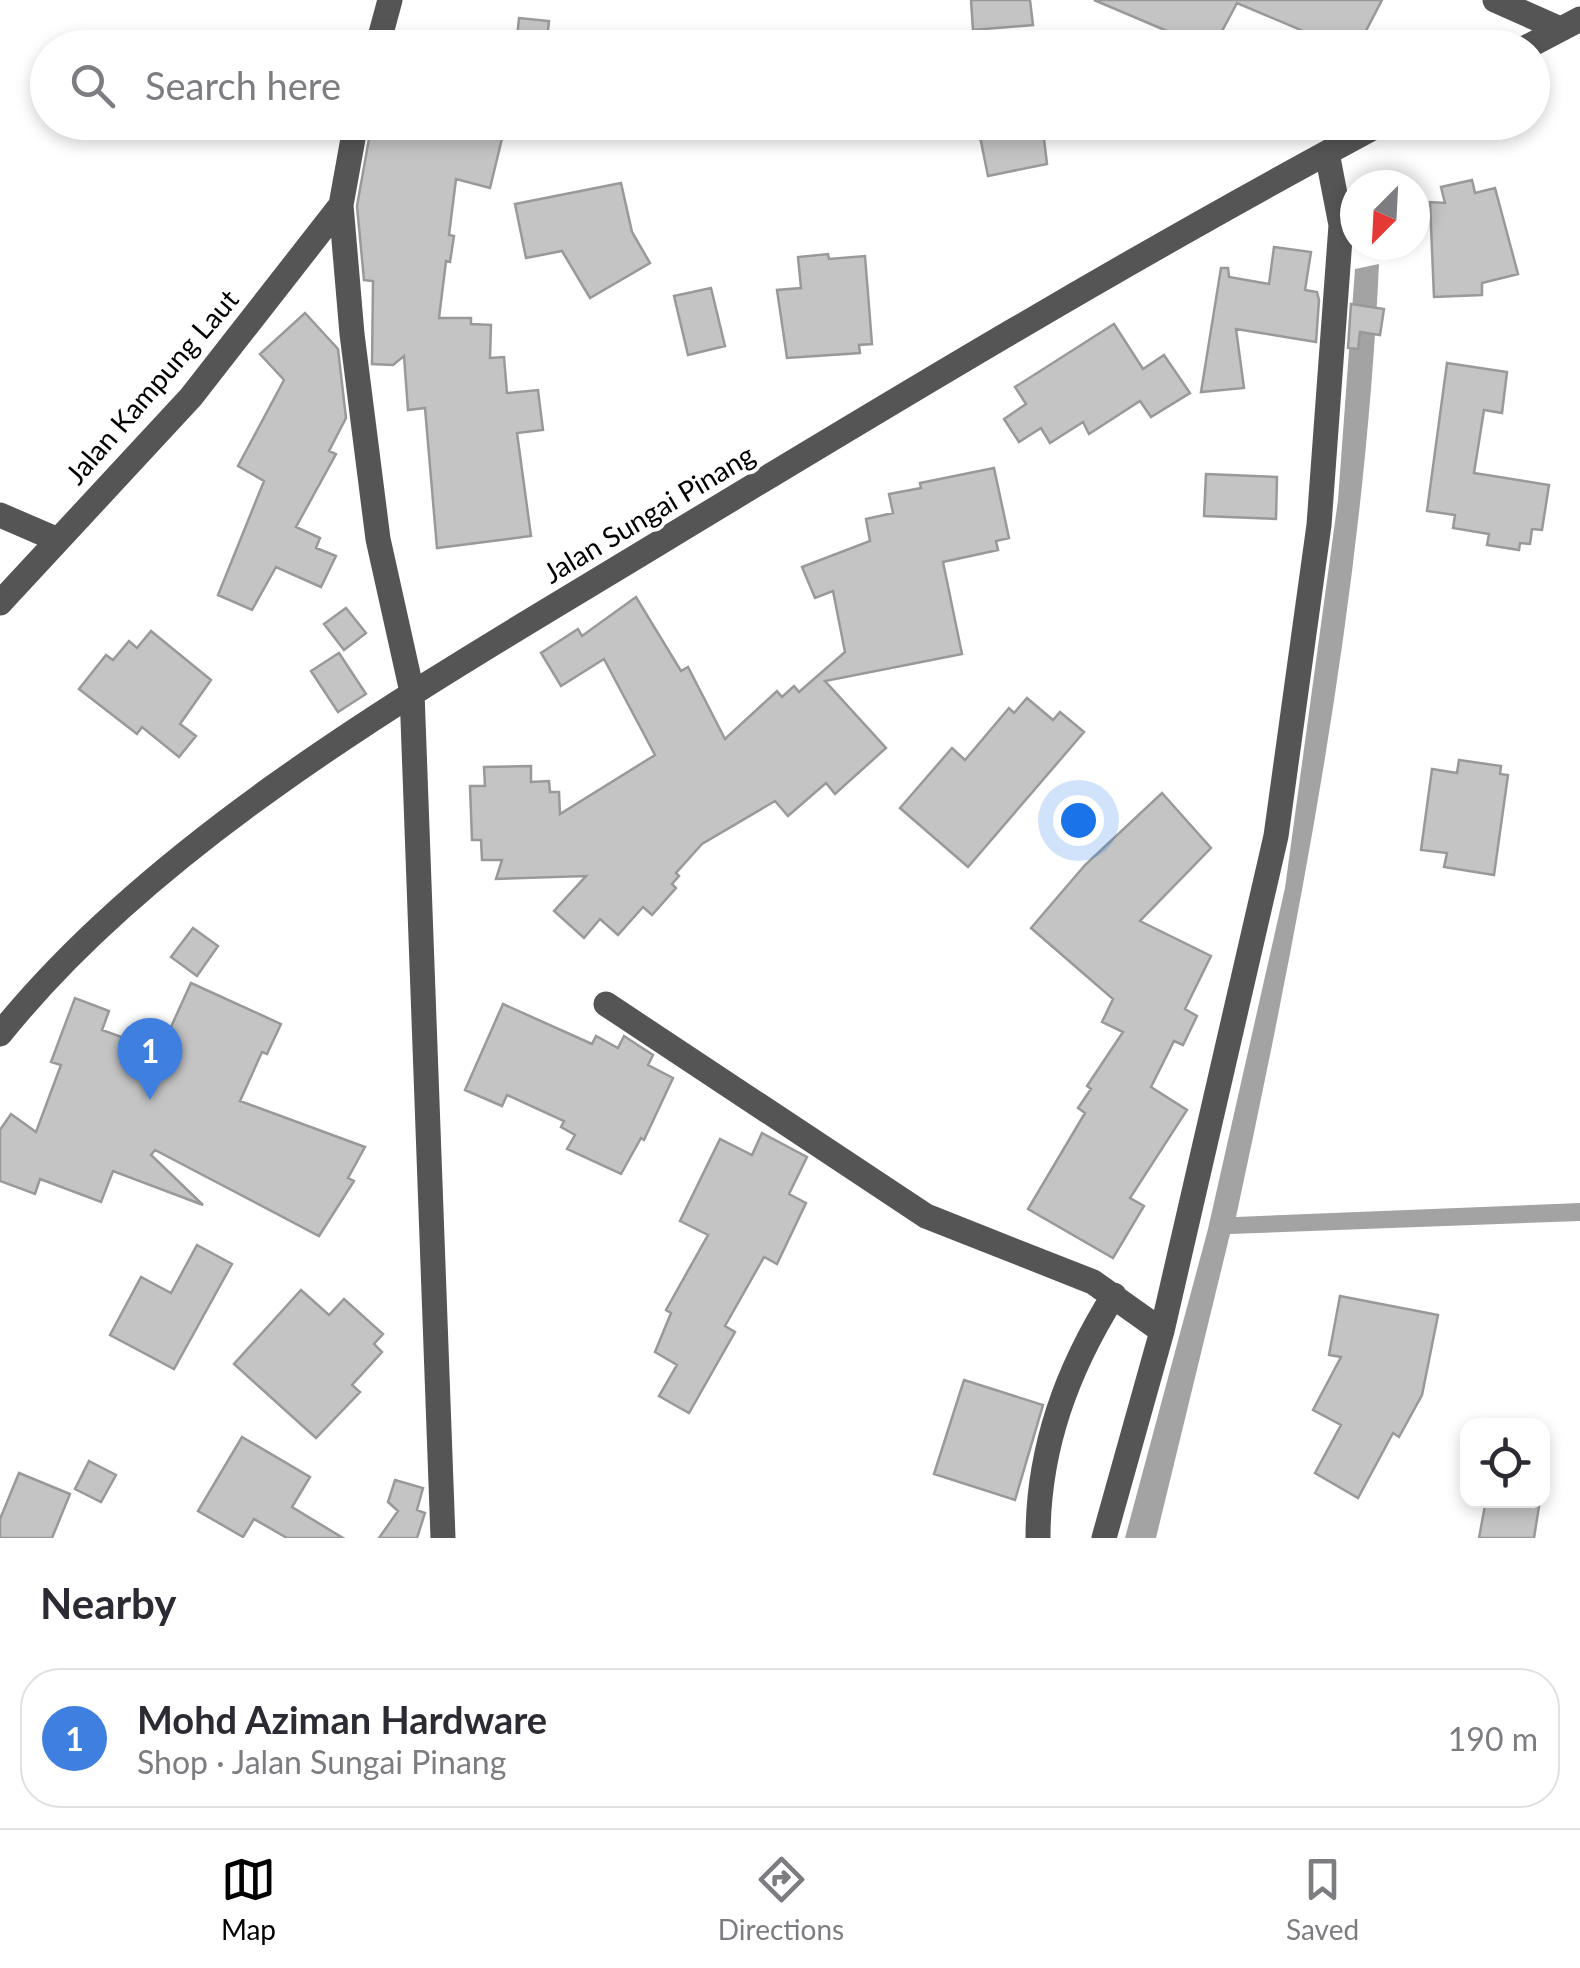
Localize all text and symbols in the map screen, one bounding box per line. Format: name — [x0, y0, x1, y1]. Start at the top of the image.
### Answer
search box — [30, 30, 1550, 140]
icon: search — [65, 58, 120, 113]
text: Search here — [145, 62, 341, 108]
north arrow — [1340, 170, 1430, 260]
street label: Jalan Kampung Laut — [58, 282, 245, 491]
street label: Jalan Sungai Pinang — [537, 437, 760, 590]
your location — [1053, 795, 1104, 846]
pin: 1 — [118, 1018, 182, 1100]
map controls — [1460, 1418, 1550, 1508]
button: locate — [1460, 1418, 1550, 1508]
text: Nearby — [40, 1578, 177, 1628]
text: Mohd Aziman Hardware — [137, 1696, 547, 1742]
text: 1 — [65, 1719, 84, 1758]
text: 190 m — [1448, 1719, 1538, 1758]
text: Shop · Jalan Sungai Pinang — [137, 1742, 506, 1781]
tab: Map — [221, 1852, 276, 1946]
tab: Directions — [718, 1852, 844, 1946]
tab: Saved — [1286, 1852, 1359, 1946]

